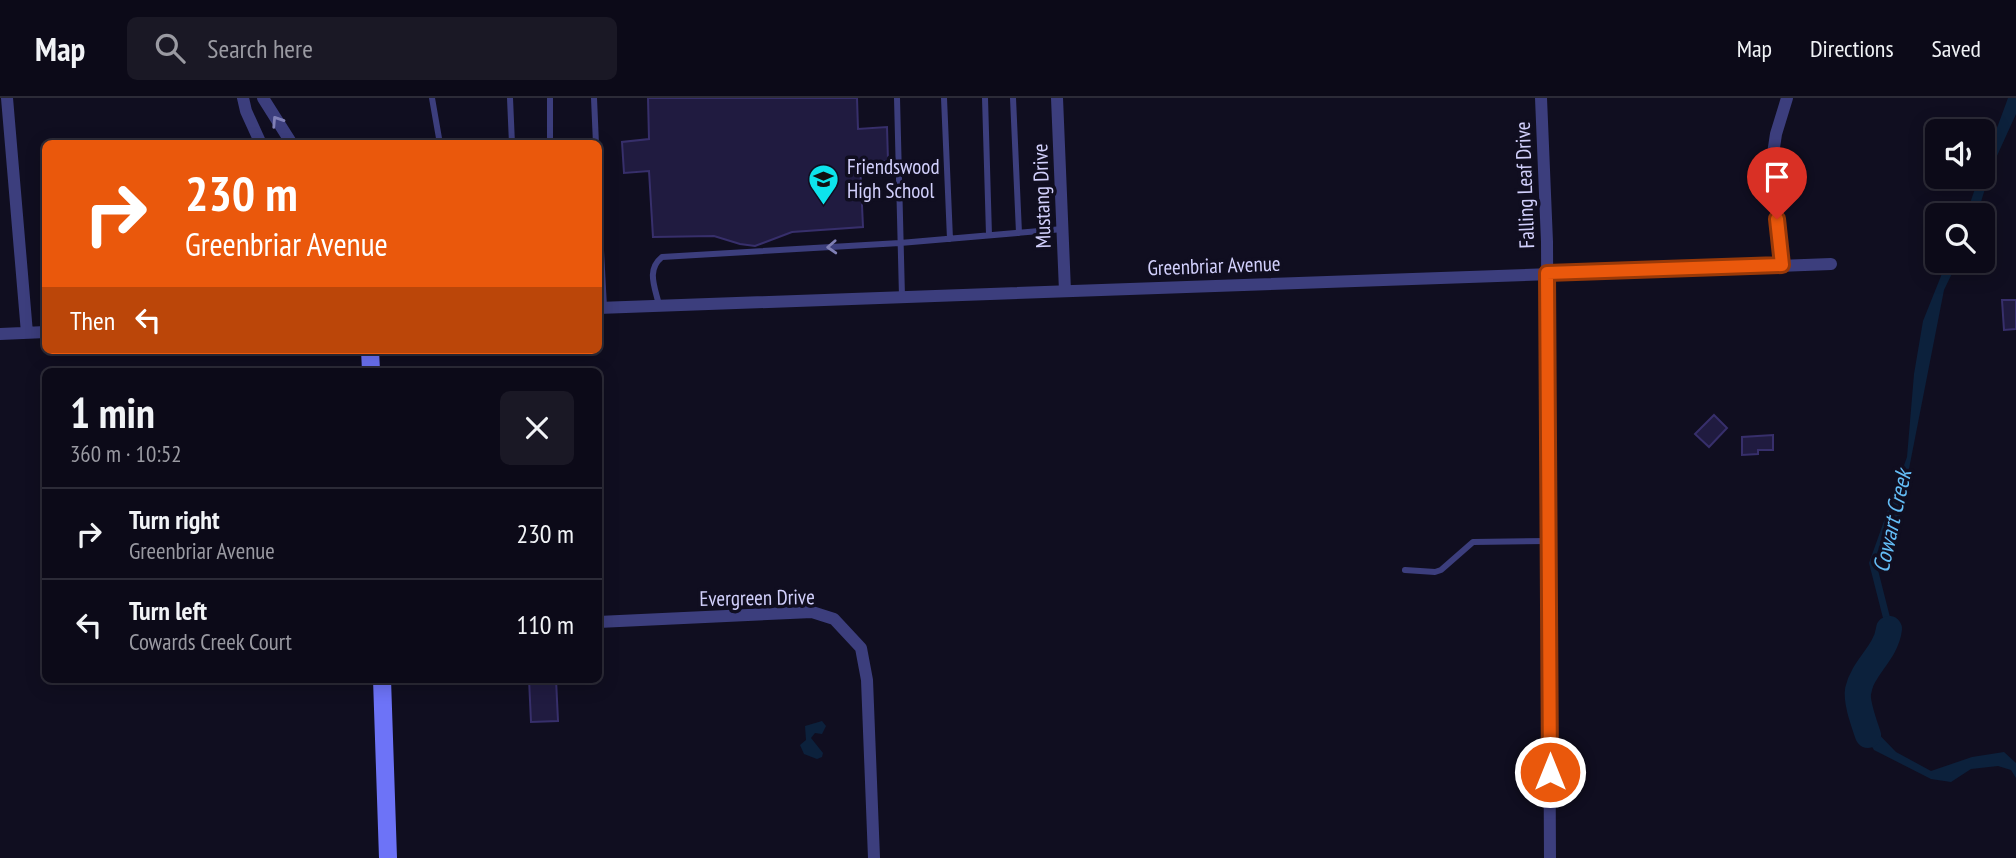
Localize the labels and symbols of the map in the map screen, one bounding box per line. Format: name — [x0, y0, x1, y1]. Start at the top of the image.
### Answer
one-way arrow — [273, 116, 285, 129]
street label: Falling Leaf Drive — [1509, 121, 1540, 249]
street label: Mustang Drive — [1026, 143, 1057, 249]
pin — [1747, 147, 1807, 219]
place label: Friendswood High School — [847, 153, 940, 204]
school or university icon: Friendswood High School — [807, 162, 841, 206]
one-way arrow — [826, 239, 837, 254]
street label: Greenbriar Avenue — [1147, 250, 1281, 281]
water label: Cowart Creek — [1866, 464, 1918, 575]
street label: Evergreen Drive — [699, 583, 815, 612]
position arrow — [1513, 735, 1587, 809]

